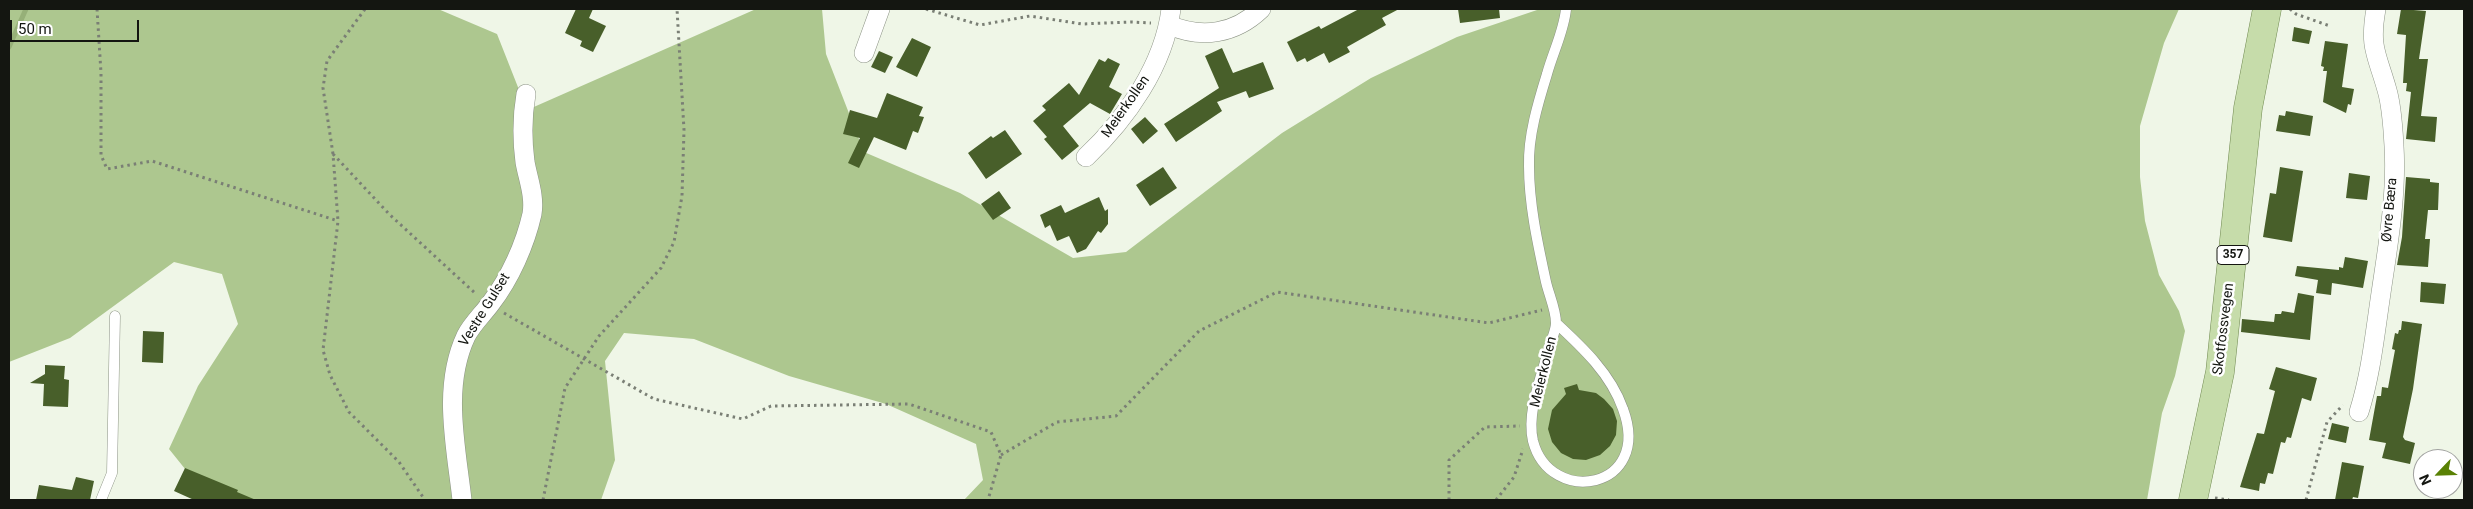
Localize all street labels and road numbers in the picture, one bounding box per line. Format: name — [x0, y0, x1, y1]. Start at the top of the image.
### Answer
street label: Meierkollen — [1098, 73, 1154, 141]
street label: Øvre Bæra — [2379, 177, 2401, 243]
road number: 357 — [2217, 246, 2249, 264]
street label: Vestre Gulset — [456, 270, 514, 350]
street label: Skotfossvegen — [2210, 282, 2238, 376]
street label: Meierkollen — [1527, 335, 1561, 409]

